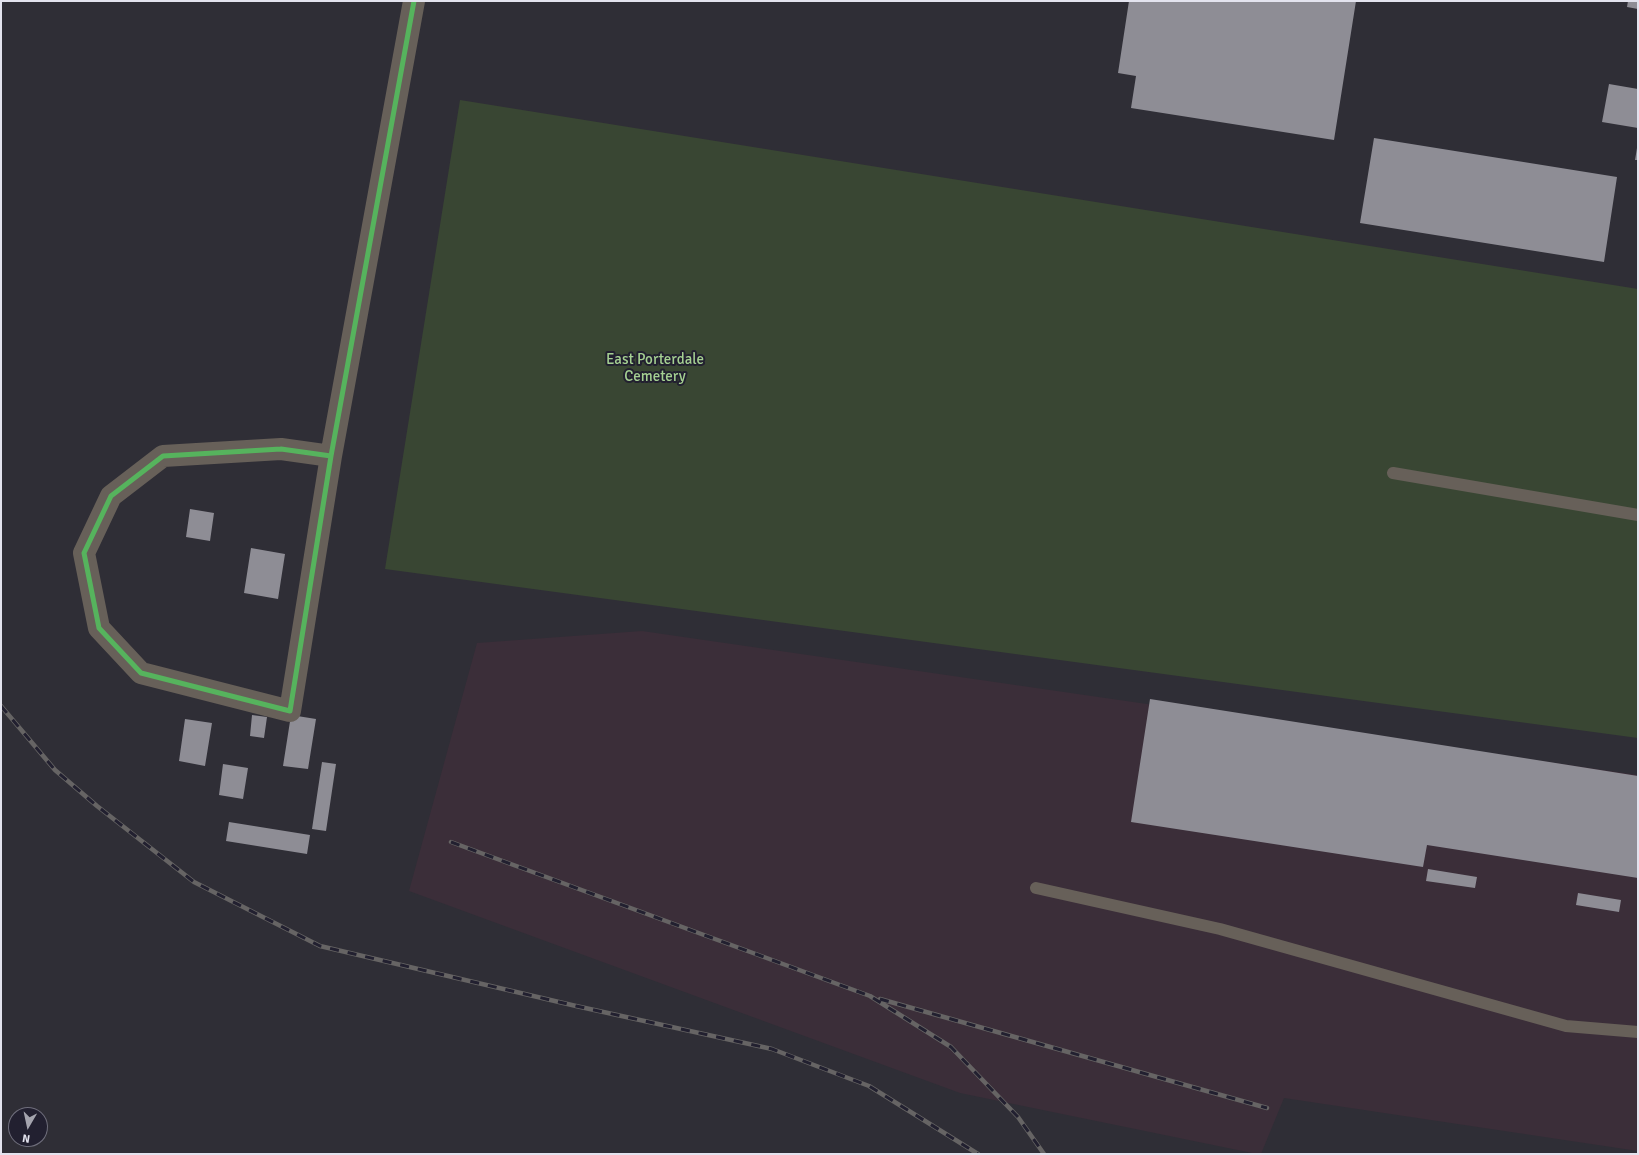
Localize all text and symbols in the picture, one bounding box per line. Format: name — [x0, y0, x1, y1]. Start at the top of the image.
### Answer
park label: East Porterdale Cemetery — [606, 351, 704, 386]
north arrow — [8, 1107, 48, 1147]
text: N — [21, 1131, 31, 1145]

